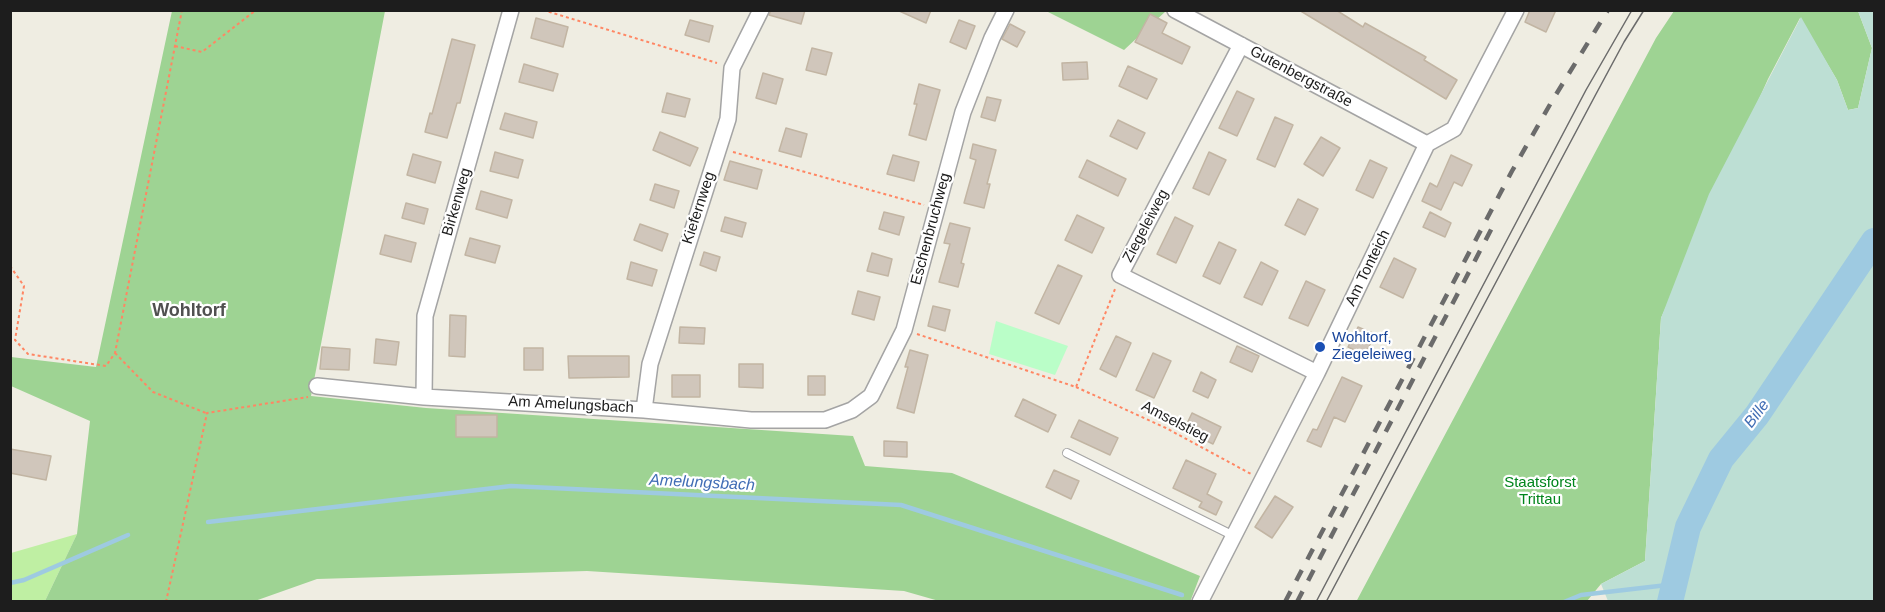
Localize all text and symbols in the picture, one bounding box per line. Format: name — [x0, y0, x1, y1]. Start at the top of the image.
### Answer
street label: Gutenbergstraße — [1247, 42, 1355, 112]
street label: Birkenweg — [439, 166, 475, 238]
street label: Kiefernweg — [679, 170, 719, 246]
street label: Eschenbruchweg — [907, 171, 955, 287]
street label: Ziegeleiweg — [1119, 186, 1173, 266]
street label: Am Tonteich — [1342, 227, 1394, 309]
district label: Wohltorf — [152, 300, 226, 322]
place label: Wohltorf, Ziegeleiweg — [1332, 329, 1412, 364]
marker: Wohltorf, Ziegeleiweg — [1313, 340, 1327, 354]
street label: Am Amelungsbach — [508, 393, 634, 417]
water label: Bille — [1740, 396, 1774, 432]
street label: Amselstieg — [1138, 397, 1212, 447]
water label: Amelungsbach — [649, 471, 755, 495]
park label: Staatsforst Trittau — [1504, 474, 1576, 509]

